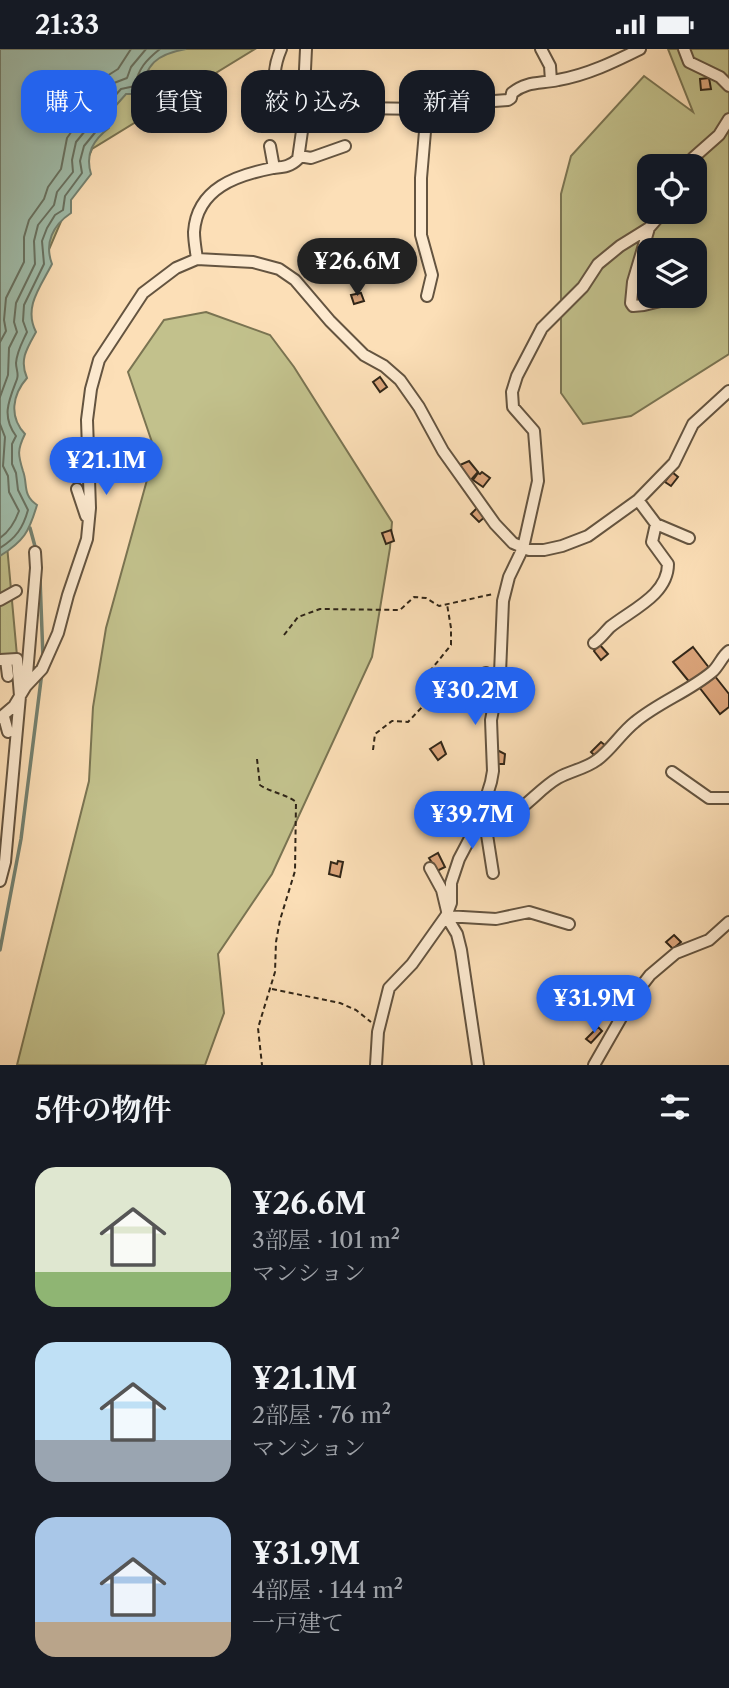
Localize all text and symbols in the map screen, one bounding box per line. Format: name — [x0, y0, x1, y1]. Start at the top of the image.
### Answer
text: 21:33 — [35, 9, 99, 41]
chip: 購入 — [21, 70, 117, 133]
chip: 賃貸 — [131, 70, 227, 133]
chip: 絞り込み — [241, 70, 385, 133]
chip: 新着 — [399, 70, 495, 133]
map controls — [637, 154, 707, 308]
button: locate — [637, 154, 707, 224]
button: layers — [637, 238, 707, 308]
pin: ¥26.6M — [300, 239, 414, 298]
text: ¥26.6M — [313, 247, 401, 275]
pin: ¥21.1M — [49, 437, 163, 497]
text: ¥21.1M — [66, 446, 146, 474]
pin: ¥30.2M — [418, 667, 532, 727]
text: ¥30.2M — [431, 676, 519, 704]
pin: ¥39.7M — [415, 791, 529, 851]
text: ¥39.7M — [430, 800, 514, 828]
pin: ¥31.9M — [537, 975, 651, 1035]
text: ¥31.9M — [552, 984, 636, 1012]
icon: filters — [656, 1088, 694, 1126]
text: 5件の物件 — [35, 1091, 172, 1128]
text: ¥26.6M — [252, 1185, 366, 1222]
icon: home — [91, 1195, 175, 1279]
text: 3部屋 · 101 m² — [252, 1226, 400, 1254]
text: マンション — [252, 1259, 366, 1287]
text: ¥21.1M — [252, 1360, 357, 1397]
icon: home — [91, 1370, 175, 1454]
text: 2部屋 · 76 m² — [252, 1401, 391, 1429]
text: マンション — [252, 1434, 366, 1462]
text: ¥31.9M — [252, 1535, 360, 1572]
icon: home — [91, 1545, 175, 1629]
text: 4部屋 · 144 m² — [252, 1576, 403, 1604]
text: 一戸建て — [252, 1609, 344, 1637]

